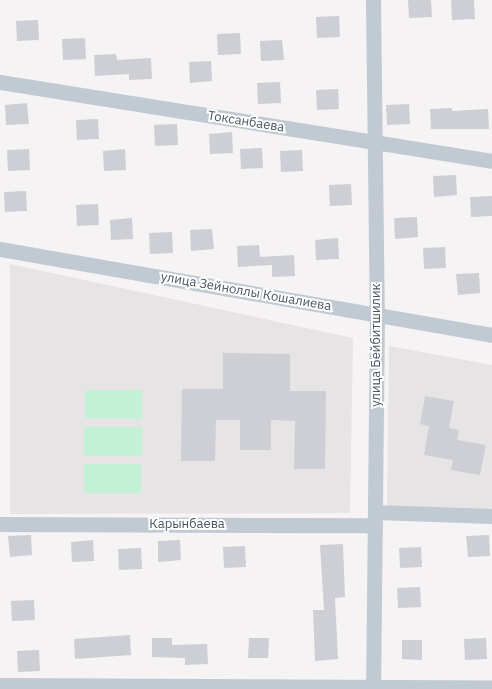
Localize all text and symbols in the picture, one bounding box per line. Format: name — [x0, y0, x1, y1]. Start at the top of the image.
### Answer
street label: Токсанбаева — [207, 108, 285, 136]
street label: улица Зейноллы Кошалиева — [160, 269, 332, 315]
street label: улица Бейбитшилик — [368, 283, 384, 407]
street label: Карынбаева — [149, 516, 225, 532]

